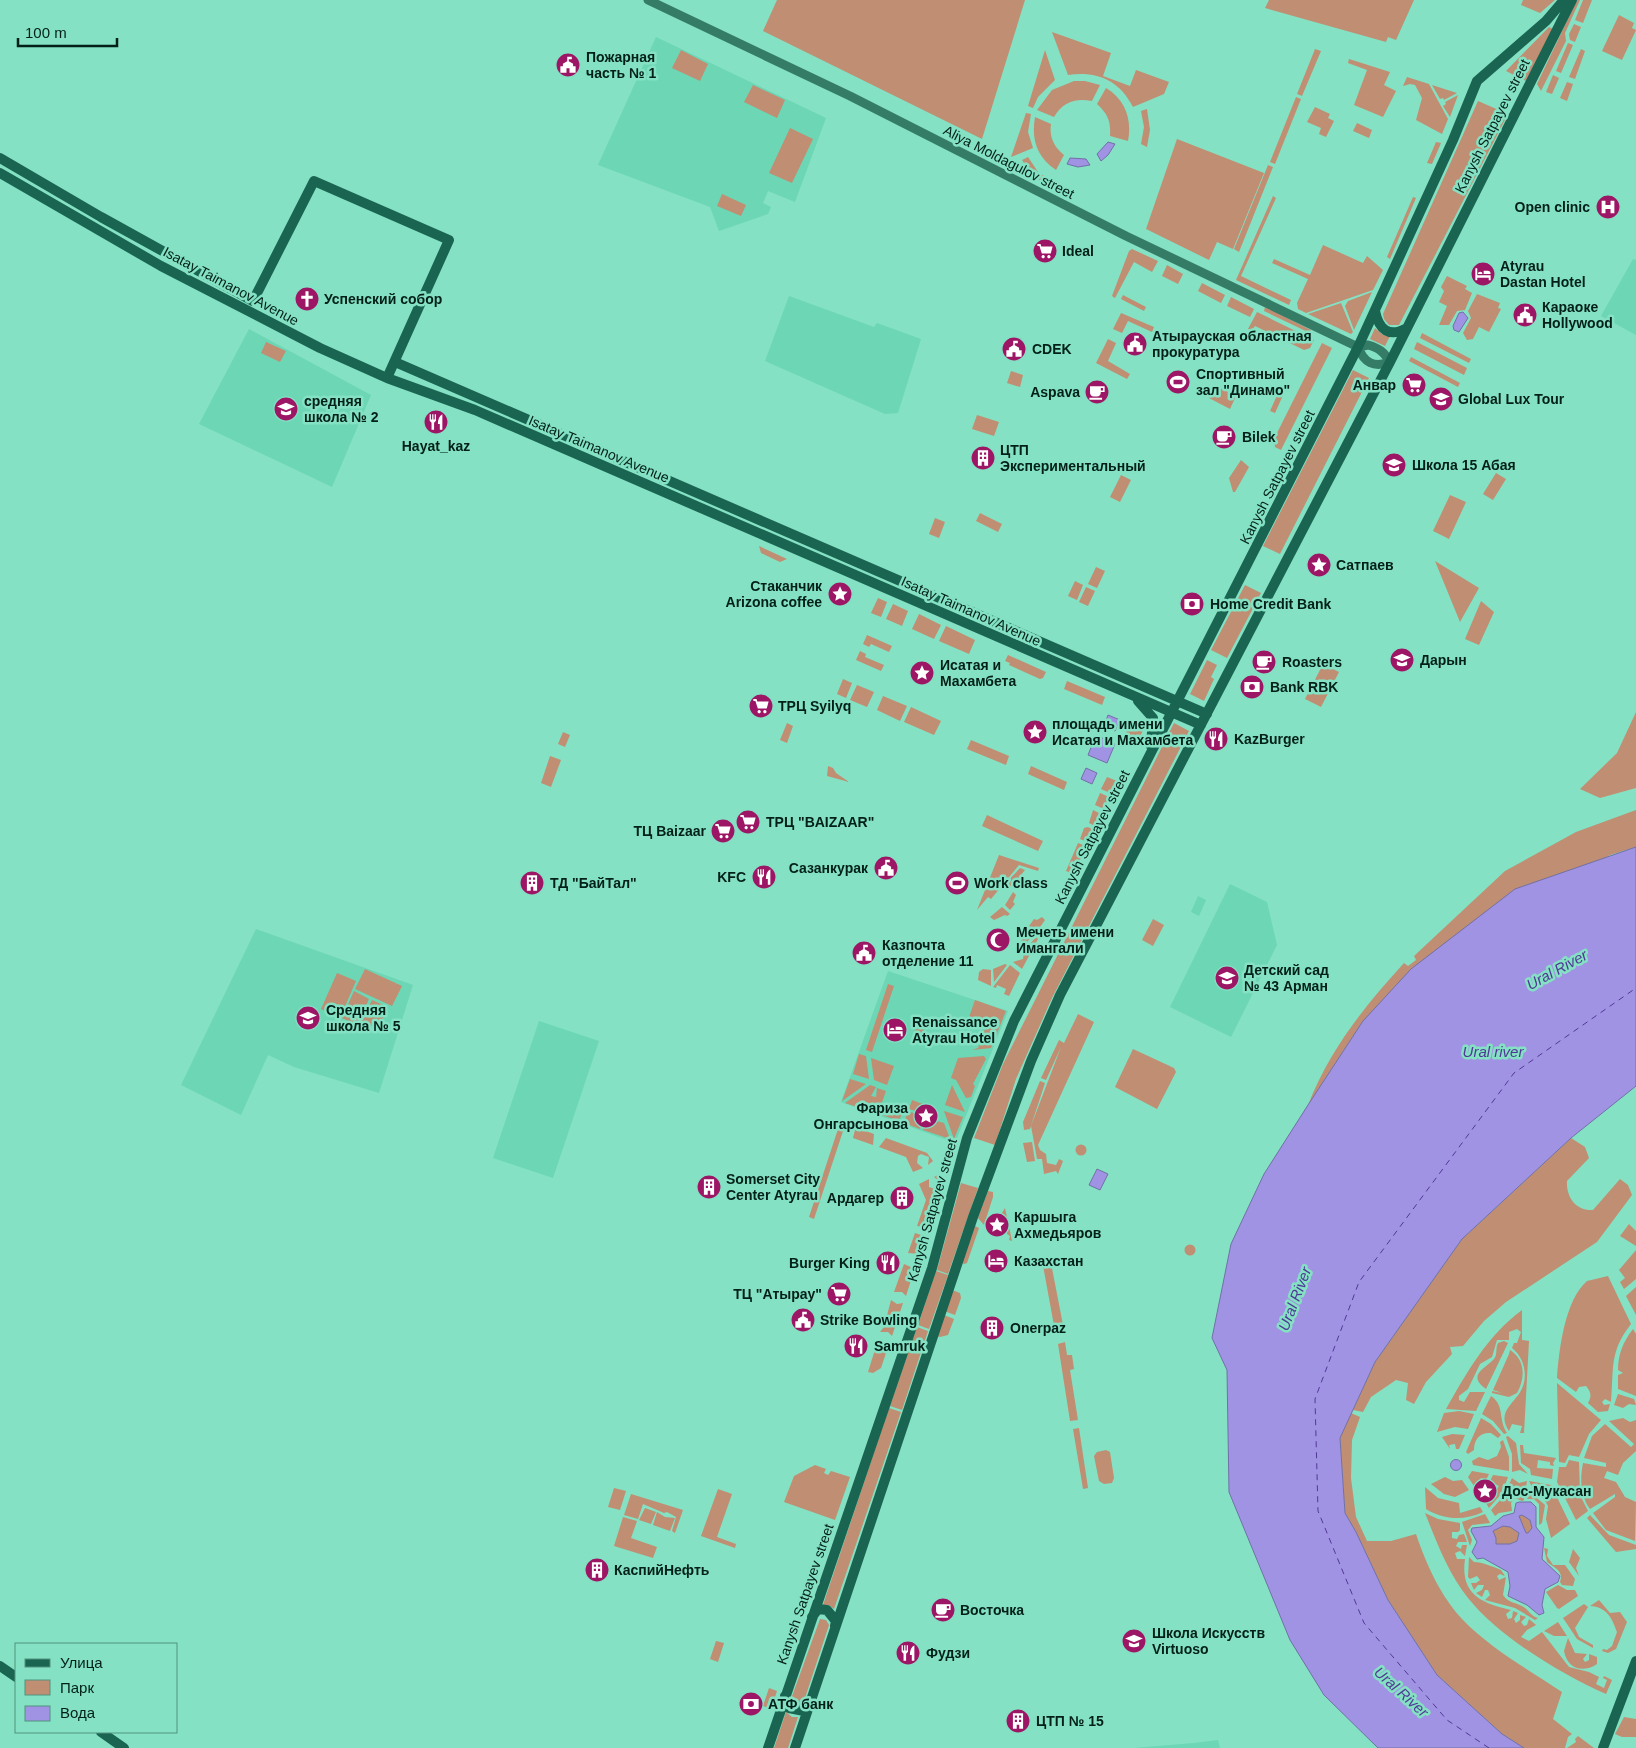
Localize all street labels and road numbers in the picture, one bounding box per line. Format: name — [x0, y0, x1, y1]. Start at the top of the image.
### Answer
street label: Kanysh Satpayev street — [1451, 56, 1533, 196]
street label: Aliya Moldagulov street — [941, 122, 1077, 202]
street label: Isatay Taimanov Avenue — [160, 243, 302, 329]
street label: Kanysh Satpayev street — [1236, 407, 1318, 547]
street label: Isatay Taimanov Avenue — [526, 412, 672, 486]
street label: Isatay Taimanov Avenue — [899, 573, 1044, 649]
street label: Kanysh Satpayev street — [1051, 767, 1133, 907]
street label: Kanysh Satpayev street — [904, 1137, 960, 1283]
street label: Kanysh Satpayev street — [773, 1521, 837, 1667]

